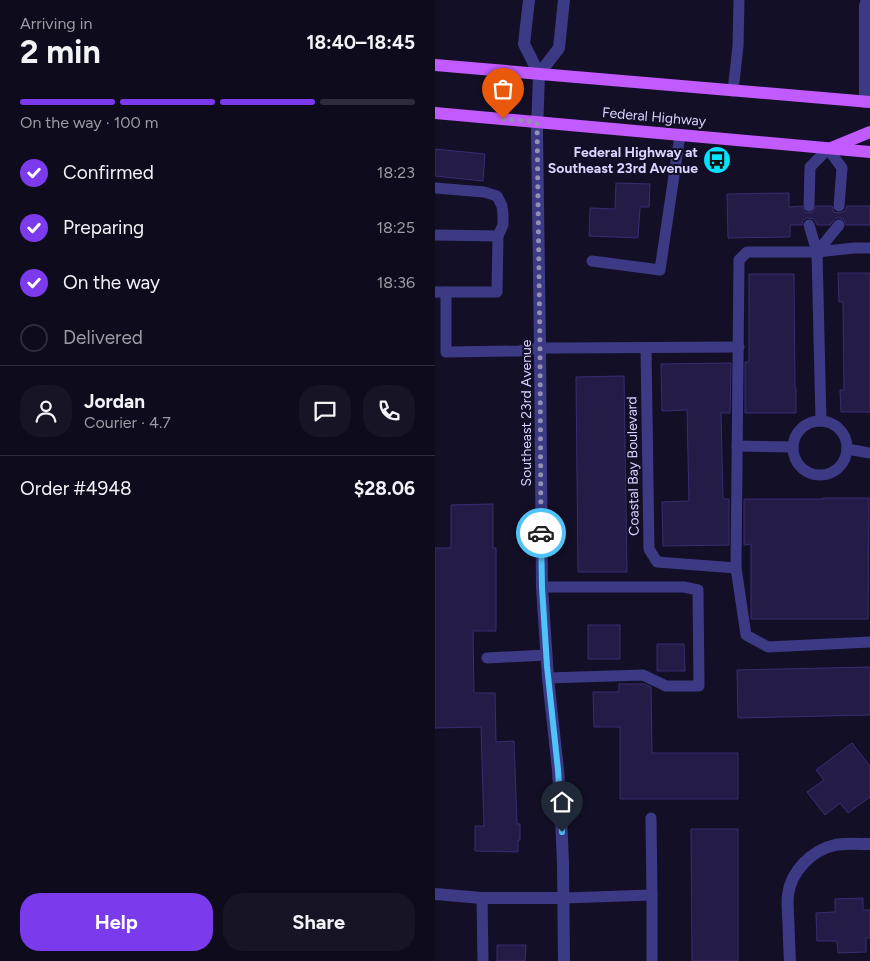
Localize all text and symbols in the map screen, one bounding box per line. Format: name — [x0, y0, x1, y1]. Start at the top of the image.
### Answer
text: Arriving in — [20, 14, 92, 33]
text: 18:40–18:45 — [306, 31, 415, 54]
text: 2 min — [20, 33, 101, 71]
pin — [482, 68, 524, 119]
icon: bag — [489, 75, 517, 103]
street label: Federal Highway — [601, 104, 707, 130]
text: On the way · 100 m — [20, 113, 158, 132]
place label: Federal Highway at Southeast 23rd Avenue — [548, 144, 698, 177]
bus stop icon: Federal Highway at Southeast 23rd Avenue — [702, 145, 732, 175]
icon: check — [20, 159, 48, 187]
text: Confirmed — [63, 161, 154, 184]
text: 18:23 — [377, 163, 415, 182]
icon: check — [20, 214, 48, 242]
text: Preparing — [63, 216, 144, 239]
text: 18:25 — [376, 218, 415, 237]
icon: check — [20, 269, 48, 297]
text: On the way — [63, 271, 160, 294]
text: 18:36 — [377, 273, 415, 292]
text: Delivered — [63, 326, 143, 349]
street label: Southeast 23rd Avenue — [518, 339, 535, 486]
button: person — [20, 385, 72, 437]
button: chat — [299, 385, 351, 437]
button: phone — [363, 385, 415, 437]
text: Jordan — [84, 390, 145, 413]
street label: Coastal Bay Boulevard — [623, 396, 643, 536]
text: Courier · 4.7 — [84, 413, 171, 432]
text: Order #4948 — [20, 477, 132, 500]
text: $28.06 — [354, 477, 415, 500]
courier — [516, 508, 566, 558]
icon: car — [527, 519, 555, 547]
pin — [541, 781, 583, 832]
icon: home — [548, 788, 576, 816]
button: Help — [20, 893, 213, 951]
button: Share — [223, 893, 415, 951]

